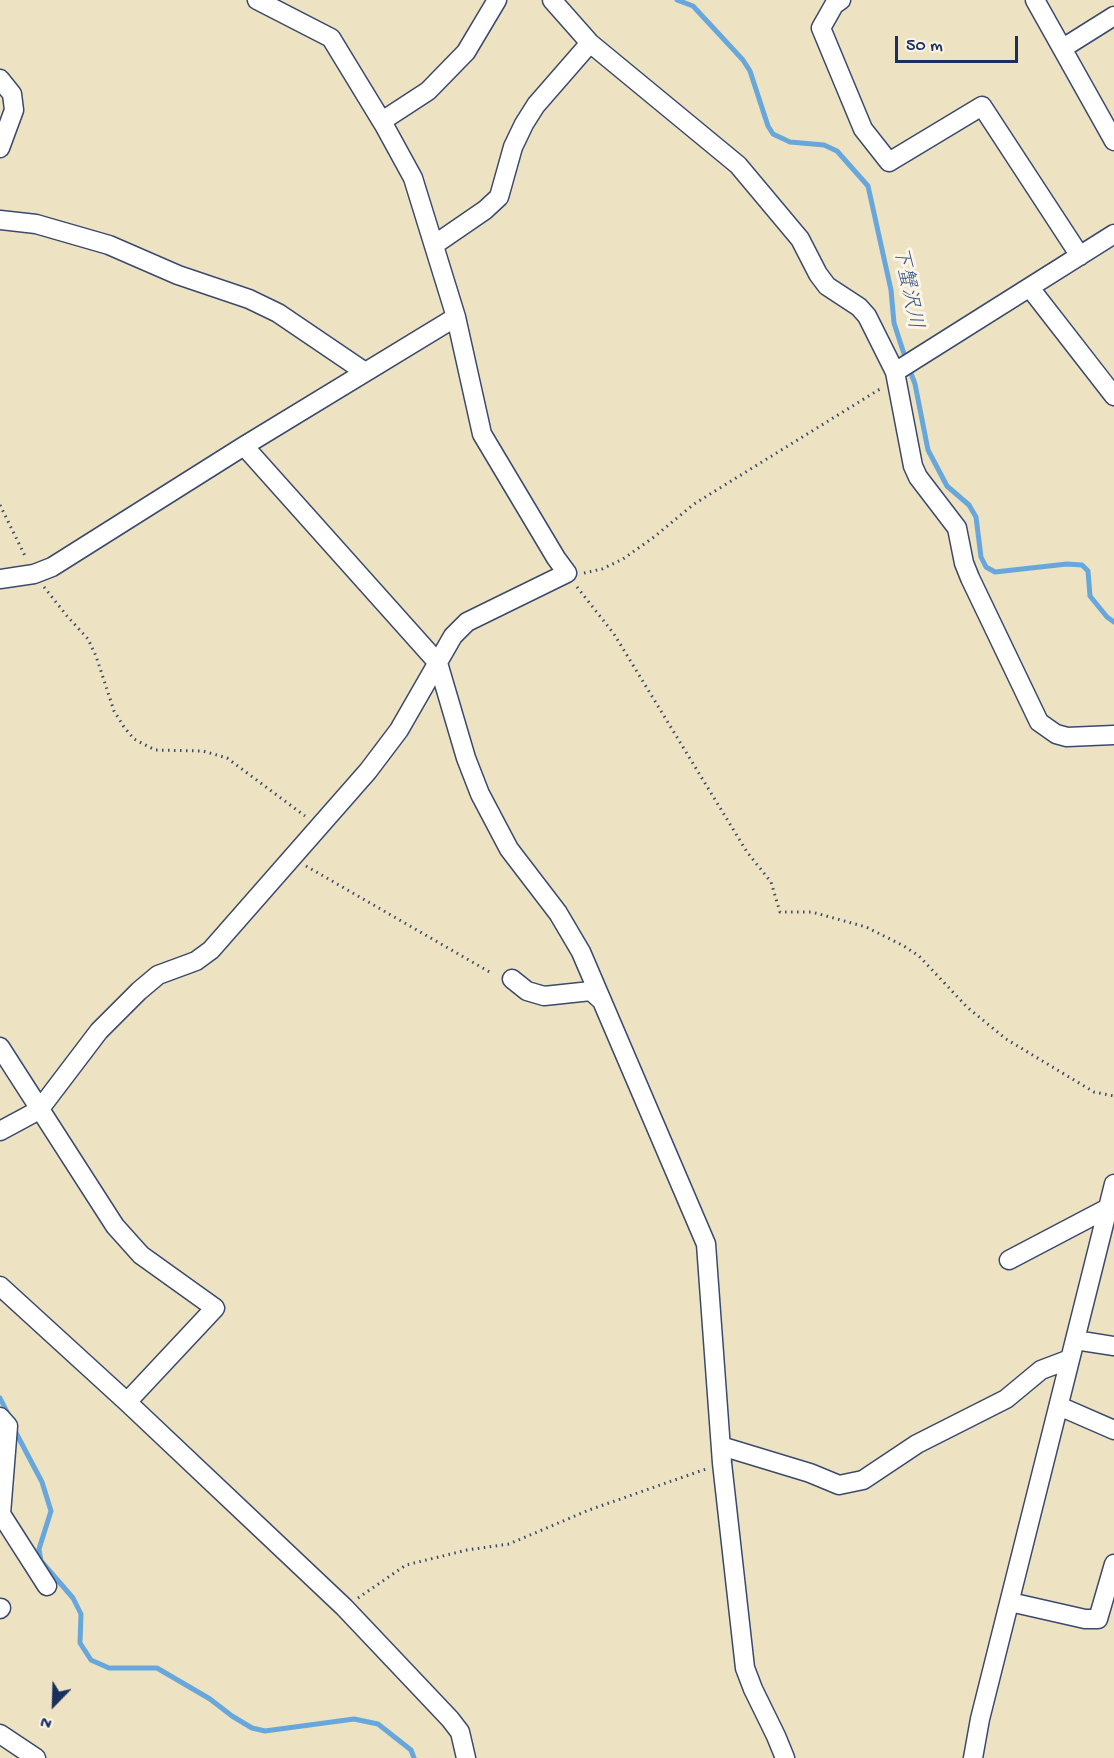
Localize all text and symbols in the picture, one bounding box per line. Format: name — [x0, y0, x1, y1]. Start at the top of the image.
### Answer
scale bar — [898, 24, 1021, 62]
text: 50 m — [906, 36, 943, 57]
water label: 下蟹沢川 — [886, 244, 926, 332]
north arrow — [24, 1674, 84, 1734]
text: N — [38, 1710, 55, 1732]

